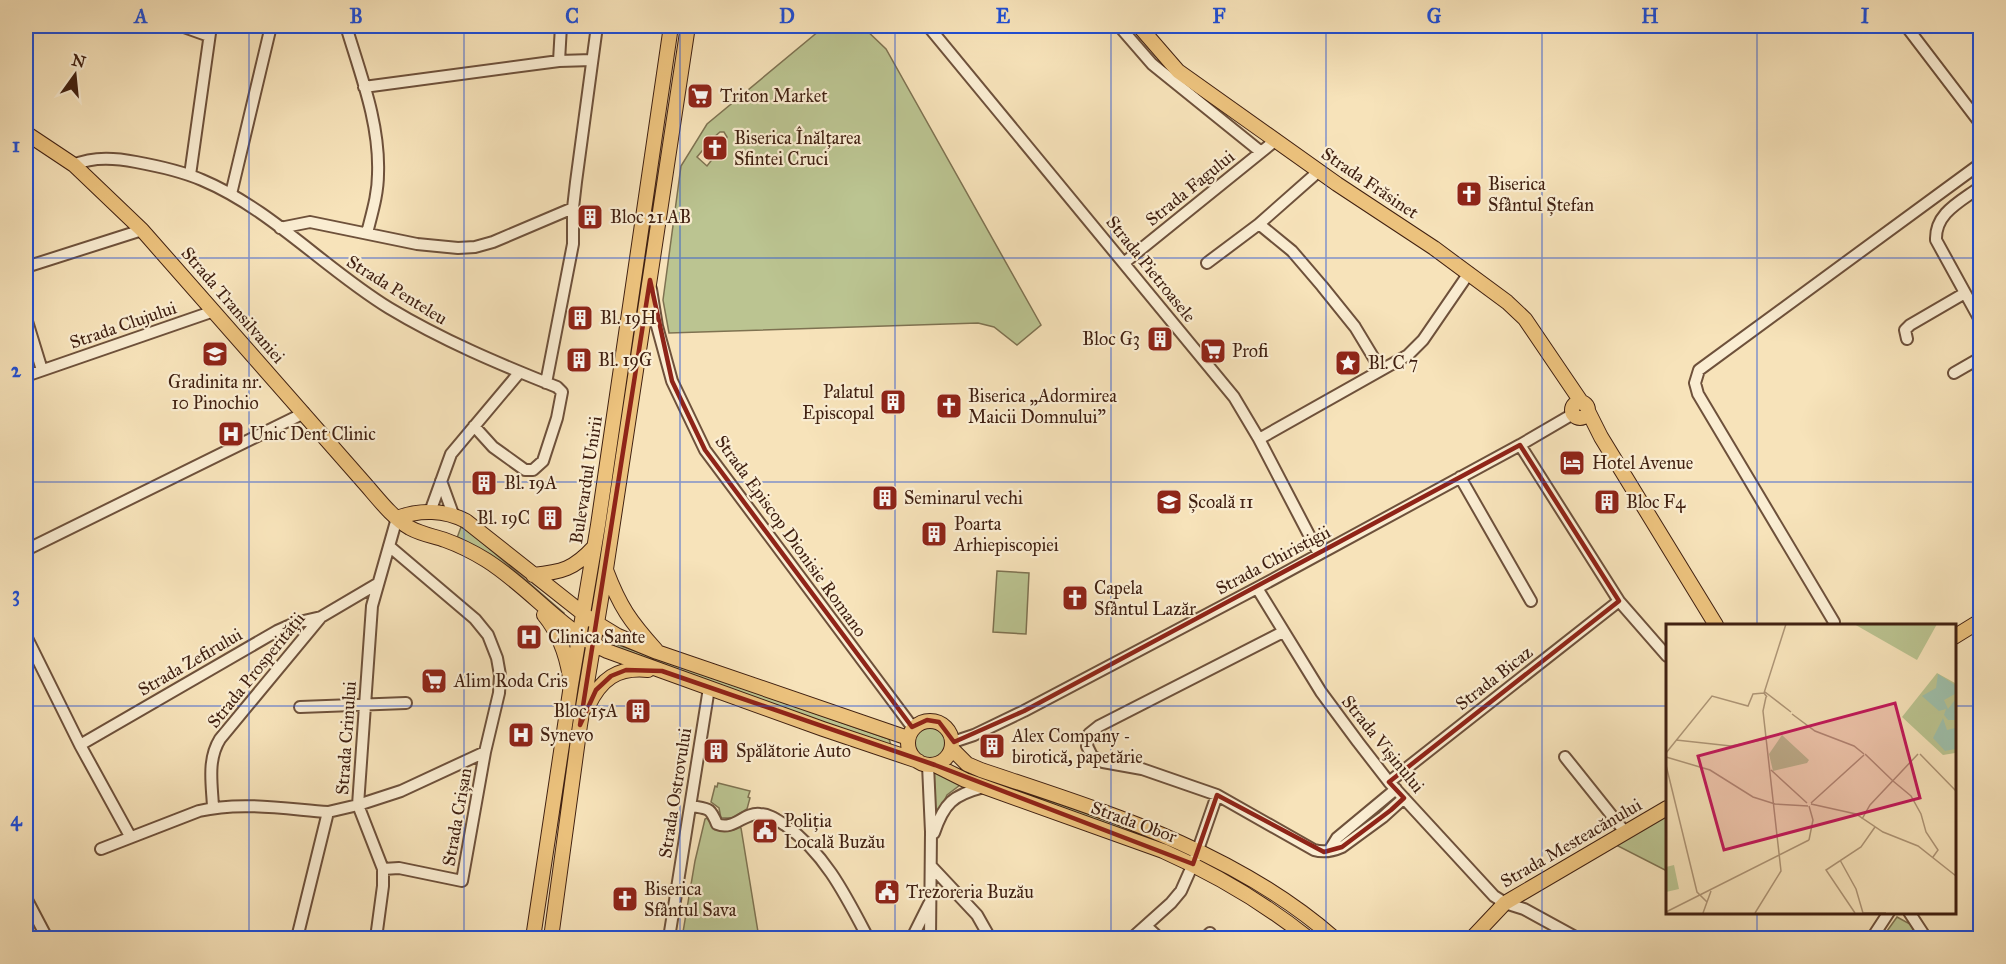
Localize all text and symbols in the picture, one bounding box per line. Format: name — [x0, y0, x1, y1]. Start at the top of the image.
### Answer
text: A — [132, 4, 148, 28]
text: B — [349, 4, 363, 28]
text: C — [565, 4, 579, 28]
text: D — [779, 4, 795, 28]
text: E — [996, 4, 1011, 28]
text: F — [1212, 4, 1226, 28]
text: G — [1427, 4, 1442, 28]
text: H — [1641, 4, 1659, 28]
text: I — [1861, 4, 1870, 28]
north arrow — [45, 45, 105, 105]
text: N — [70, 50, 88, 72]
supermarket icon: Triton Market — [685, 81, 715, 111]
place label: Triton Market — [720, 85, 828, 107]
place label: Biserica Înălțarea Sfintei Cruci — [734, 126, 862, 170]
text: 1 — [12, 133, 20, 157]
church icon: Biserica Înălțarea Sfintei Cruci — [700, 133, 730, 163]
street label: Strada Frăsinet — [1317, 142, 1423, 224]
street label: Strada Fagului — [1141, 145, 1240, 231]
place label: Biserica Sfântul Ștefan — [1488, 173, 1594, 216]
church icon: Biserica Sfântul Ștefan — [1454, 179, 1484, 209]
building icon: Bloc 21 AB — [575, 202, 605, 232]
place label: Bloc 21 AB — [610, 206, 691, 228]
street label: Strada Pietroasele — [1101, 211, 1201, 327]
street label: Strada Transilvaniei — [176, 242, 290, 368]
street label: Strada Penteleu — [343, 250, 452, 330]
street label: Strada Clujului — [67, 296, 179, 354]
building icon: Bl. 19H — [565, 303, 595, 333]
place label: Bl. 19H — [600, 307, 657, 329]
building icon: Bloc G3 — [1145, 324, 1175, 354]
place label: Bloc G3 — [1082, 328, 1140, 350]
supermarket icon: Profi — [1198, 336, 1228, 366]
school or university icon: Gradinita nr. 10 Pinochio — [200, 339, 230, 369]
place label: Profi — [1232, 340, 1269, 362]
building icon: Bl. 19G — [564, 345, 594, 375]
place icon: Bl. C 7 — [1333, 348, 1363, 378]
place label: Bl. 19G — [598, 349, 652, 371]
place label: Bl. C 7 — [1368, 352, 1418, 374]
text: 2 — [11, 358, 22, 382]
place label: Gradinita nr. 10 Pinochio — [168, 371, 262, 414]
place label: Palatul Episcopal — [802, 381, 874, 424]
place label: Biserica „Adormirea Maicii Domnului” — [968, 385, 1117, 428]
building icon: Palatul Episcopal — [878, 387, 908, 417]
church icon: Biserica „Adormirea Maicii Domnului” — [934, 391, 964, 421]
street label: Bulevardul Unirii — [565, 414, 607, 545]
hospital icon: Unic Dent Clinic — [216, 419, 246, 449]
place label: Unic Dent Clinic — [250, 423, 376, 445]
street label: Strada Episcop Dionisie Romano — [710, 431, 872, 641]
hotel icon: Hotel Avenue — [1557, 448, 1587, 478]
place label: Hotel Avenue — [1592, 452, 1693, 474]
building icon: Bl. 19A — [469, 468, 499, 498]
place label: Bl. 19A — [504, 472, 557, 494]
building icon: Seminarul vechi — [870, 483, 900, 513]
place label: Seminarul vechi — [904, 487, 1023, 509]
school or university icon: Școală 11 — [1154, 487, 1184, 517]
building icon: Bloc F4 — [1592, 487, 1622, 517]
place label: Școală 11 — [1188, 491, 1253, 513]
place label: Bloc F4 — [1626, 491, 1686, 513]
building icon: Bl. 19C — [535, 503, 565, 533]
place label: Bl. 19C — [477, 507, 530, 529]
place label: Poarta Arhiepiscopiei — [953, 513, 1059, 556]
building icon: Poarta Arhiepiscopiei — [919, 519, 949, 549]
street label: Strada Chiristigii — [1212, 521, 1335, 600]
place label: Capela Sfântul Lazăr — [1094, 577, 1196, 620]
text: 3 — [12, 582, 20, 607]
church icon: Capela Sfântul Lazăr — [1060, 583, 1090, 613]
street label: Strada Prosperității — [203, 608, 309, 732]
hospital icon: Clinica Sante — [514, 622, 544, 652]
street label: Strada Zefirului — [134, 623, 246, 701]
inset map — [1666, 624, 1955, 913]
place label: Clinica Sante — [548, 626, 645, 648]
street label: Strada Bicaz — [1451, 641, 1537, 715]
supermarket icon: Alim Roda Cris — [419, 666, 449, 696]
place label: Alim Roda Cris — [453, 670, 568, 692]
street label: Strada Crinului — [331, 680, 361, 796]
street label: Strada Vișinului — [1337, 691, 1429, 797]
building icon: Bloc 15A — [623, 696, 653, 726]
place label: Bloc 15A — [553, 700, 618, 722]
hospital icon: Synevo — [506, 720, 536, 750]
place label: Synevo — [540, 724, 594, 746]
place label: Alex Company - birotică, papetărie — [1011, 725, 1143, 768]
street label: Strada Ostrovului — [654, 726, 696, 860]
building icon: Alex Company - birotică, papetărie — [977, 731, 1007, 761]
building icon: Spălătorie Auto — [701, 736, 731, 766]
place label: Spălătorie Auto — [736, 740, 851, 762]
street label: Strada Crișan — [438, 766, 477, 868]
street label: Strada Mesteacănului — [1497, 794, 1645, 892]
street label: Strada Obor — [1088, 796, 1180, 848]
text: 4 — [10, 807, 22, 832]
place label: Poliția Locală Buzău — [784, 810, 885, 853]
public building icon: Poliția Locală Buzău — [750, 816, 780, 846]
public building icon: Trezoreria Buzău — [872, 877, 902, 907]
place label: Biserica Sfântul Sava — [644, 878, 737, 921]
place label: Trezoreria Buzău — [906, 881, 1034, 903]
church icon: Biserica Sfântul Sava — [610, 884, 640, 914]

